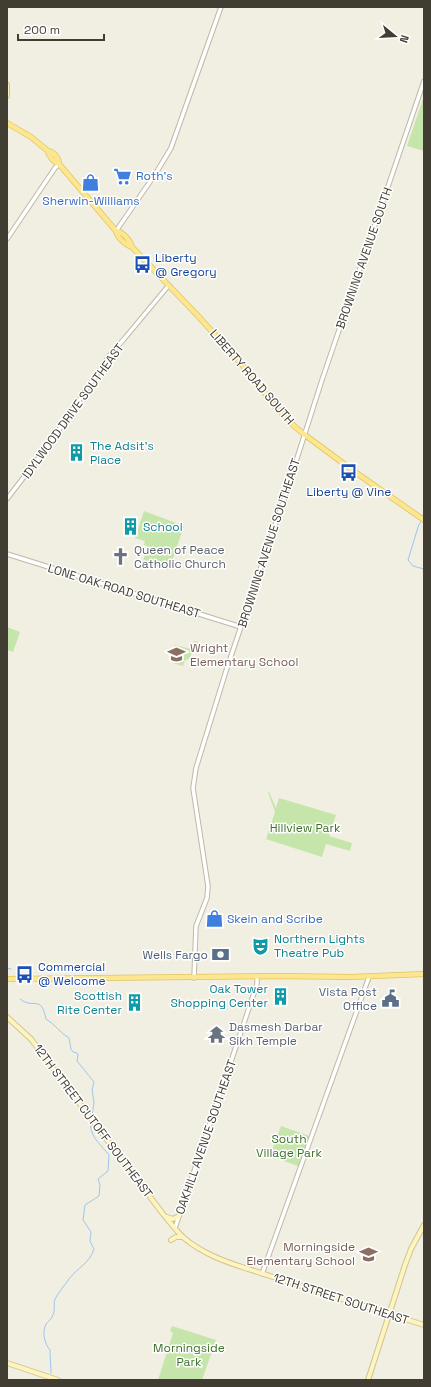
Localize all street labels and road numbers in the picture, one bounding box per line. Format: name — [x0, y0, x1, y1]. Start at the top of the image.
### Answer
street label: BROWNING AVENUE SOUTH — [332, 185, 396, 331]
street label: LIBERTY ROAD SOUTH — [206, 326, 298, 428]
street label: IDYLWOOD DRIVE SOUTHEAST — [18, 340, 128, 482]
street label: BROWNING AVENUE SOUTHEAST — [234, 456, 304, 630]
street label: LONE OAK ROAD SOUTHEAST — [46, 560, 202, 622]
street label: 12TH STREET CUTOFF SOUTHEAST — [30, 1041, 156, 1201]
street label: OAKHILL AVENUE SOUTHEAST — [172, 1057, 240, 1217]
street label: 12TH STREET SOUTHEAST — [271, 1269, 411, 1329]

